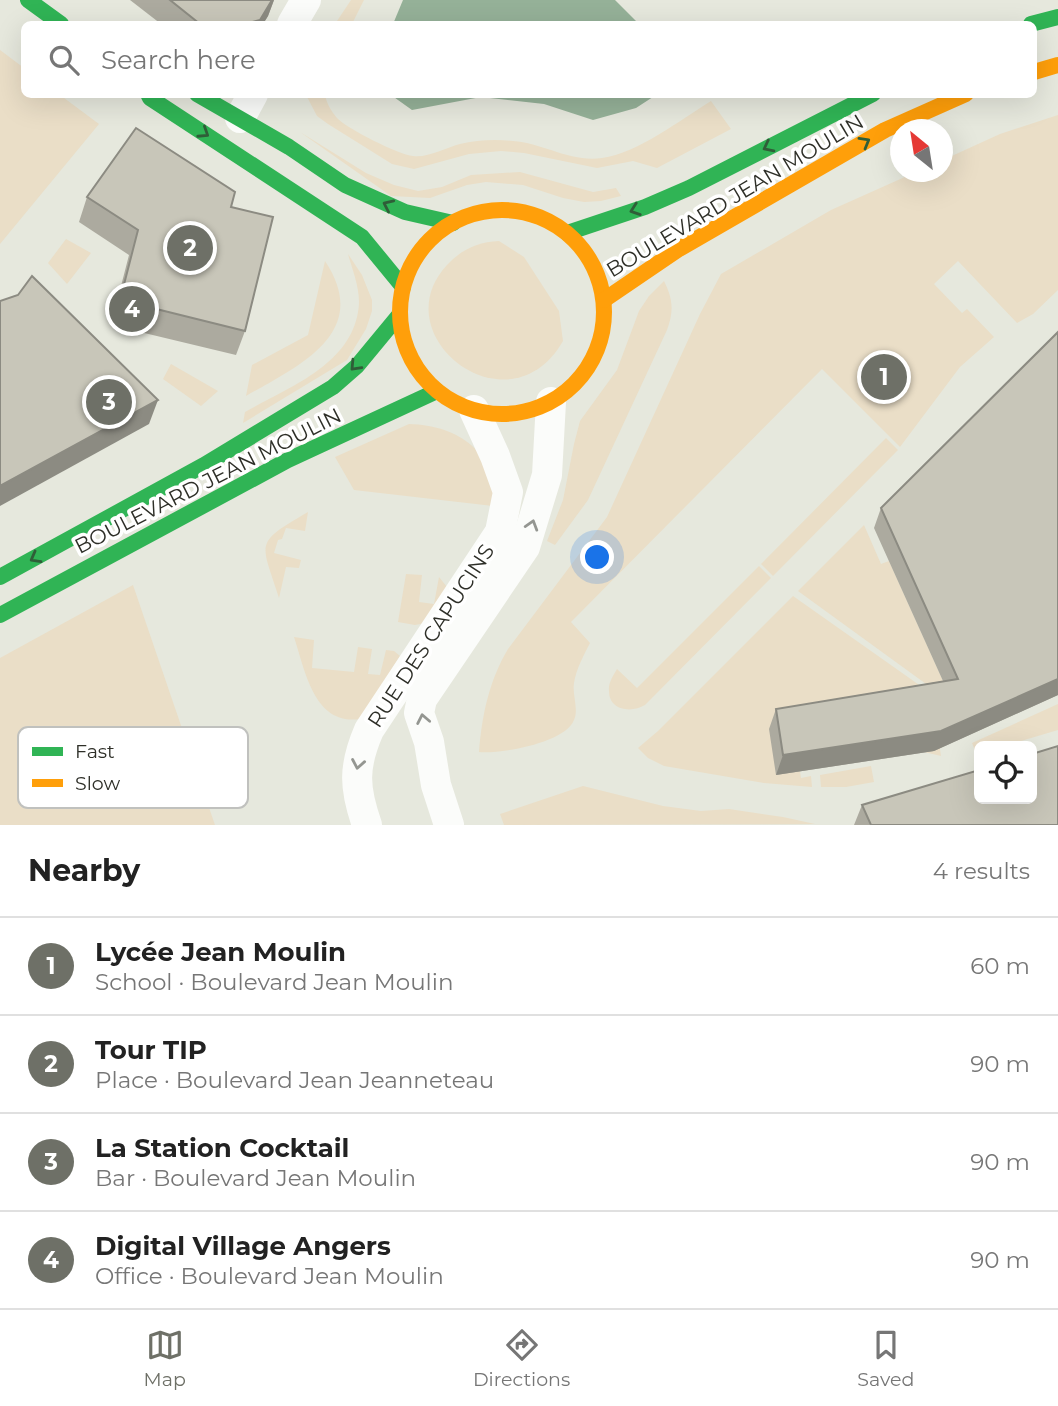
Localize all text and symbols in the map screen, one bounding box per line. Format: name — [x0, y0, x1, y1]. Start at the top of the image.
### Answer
search box — [21, 21, 1037, 98]
icon: search — [45, 41, 83, 79]
text: Search here — [101, 44, 256, 76]
street label: BOULEVARD JEAN MOULIN — [602, 109, 868, 282]
north arrow — [890, 119, 953, 182]
one-way arrow — [196, 125, 209, 138]
one-way arrow — [858, 137, 871, 150]
one-way arrow — [763, 139, 775, 153]
one-way arrow — [383, 199, 395, 213]
one-way arrow — [630, 202, 642, 216]
pin: 2 — [167, 222, 213, 274]
pin: 4 — [109, 283, 155, 335]
pin: 1 — [861, 351, 907, 403]
one-way arrow — [351, 358, 364, 371]
pin: 3 — [86, 376, 132, 428]
street label: BOULEVARD JEAN MOULIN — [70, 402, 345, 559]
one-way arrow — [524, 519, 538, 531]
street label: RUE DES CAPUCINS — [362, 539, 499, 732]
your location — [580, 540, 614, 574]
one-way arrow — [30, 550, 42, 563]
one-way arrow — [416, 713, 431, 724]
legend — [18, 727, 248, 808]
text: Fast — [75, 740, 115, 763]
map controls — [974, 741, 1037, 804]
button: locate — [974, 741, 1037, 804]
one-way arrow — [351, 758, 366, 770]
text: Slow — [75, 772, 120, 795]
text: Nearby — [28, 852, 140, 889]
text: 4 results — [933, 857, 1030, 885]
text: Lycée Jean Moulin — [95, 936, 346, 968]
text: 1 — [46, 952, 56, 980]
text: 60 m — [970, 952, 1030, 980]
text: School · Boulevard Jean Moulin — [95, 968, 454, 996]
text: Tour TIP — [95, 1034, 207, 1066]
text: 2 — [44, 1050, 58, 1078]
text: 90 m — [970, 1050, 1030, 1078]
text: Place · Boulevard Jean Jeanneteau — [95, 1066, 494, 1094]
text: La Station Cocktail — [95, 1132, 349, 1164]
text: 3 — [44, 1148, 58, 1176]
text: 90 m — [970, 1148, 1030, 1176]
text: Bar · Boulevard Jean Moulin — [95, 1164, 416, 1192]
text: Digital Village Angers — [95, 1230, 391, 1262]
text: 4 — [43, 1246, 59, 1274]
text: 90 m — [970, 1246, 1030, 1274]
text: Office · Boulevard Jean Moulin — [95, 1262, 444, 1290]
tab: Map — [144, 1326, 186, 1391]
tab: Directions — [473, 1326, 570, 1391]
tab: Saved — [857, 1326, 914, 1391]

